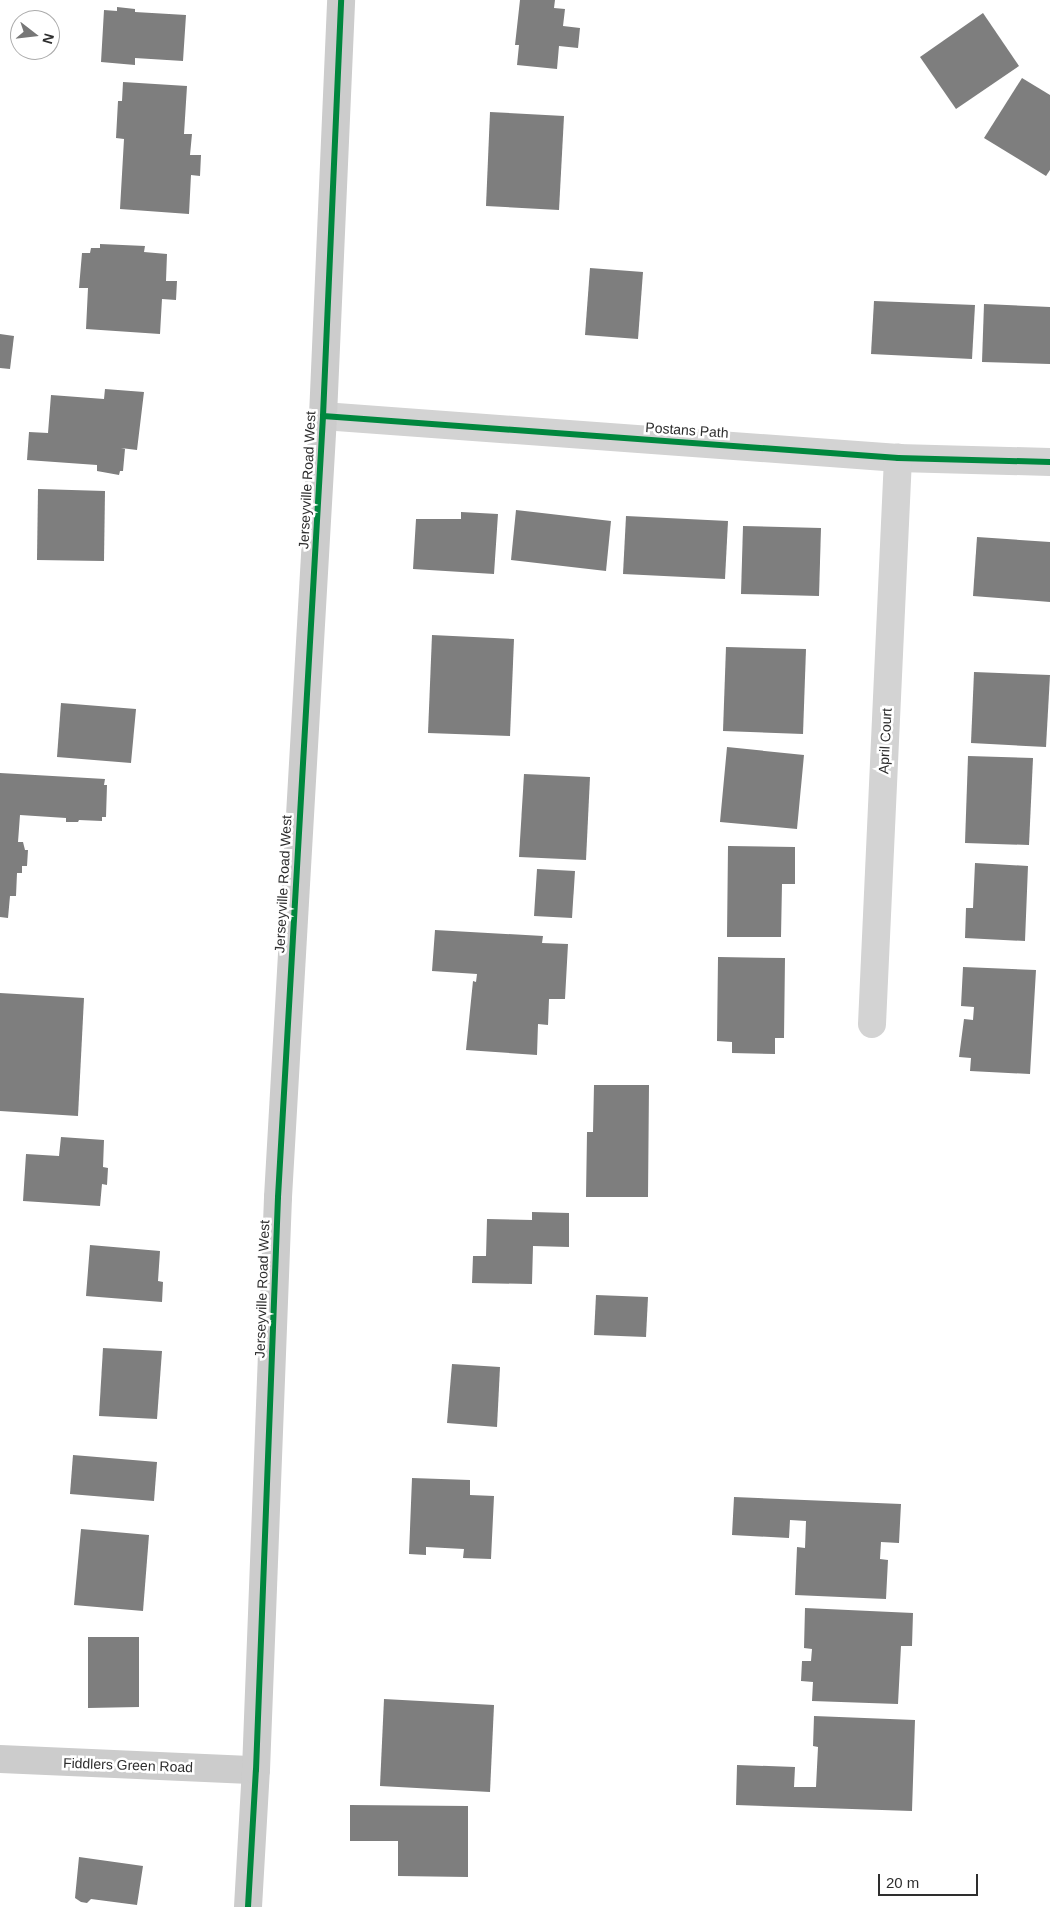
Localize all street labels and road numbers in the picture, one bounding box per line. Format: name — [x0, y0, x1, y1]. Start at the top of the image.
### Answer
street label: Jerseyville Road West — [295, 411, 319, 549]
street label: Postans Path — [645, 419, 729, 441]
street label: April Court — [875, 708, 895, 774]
street label: Jerseyville Road West — [271, 815, 295, 953]
street label: Jerseyville Road West — [251, 1220, 273, 1358]
street label: Fiddlers Green Road — [63, 1754, 193, 1776]

